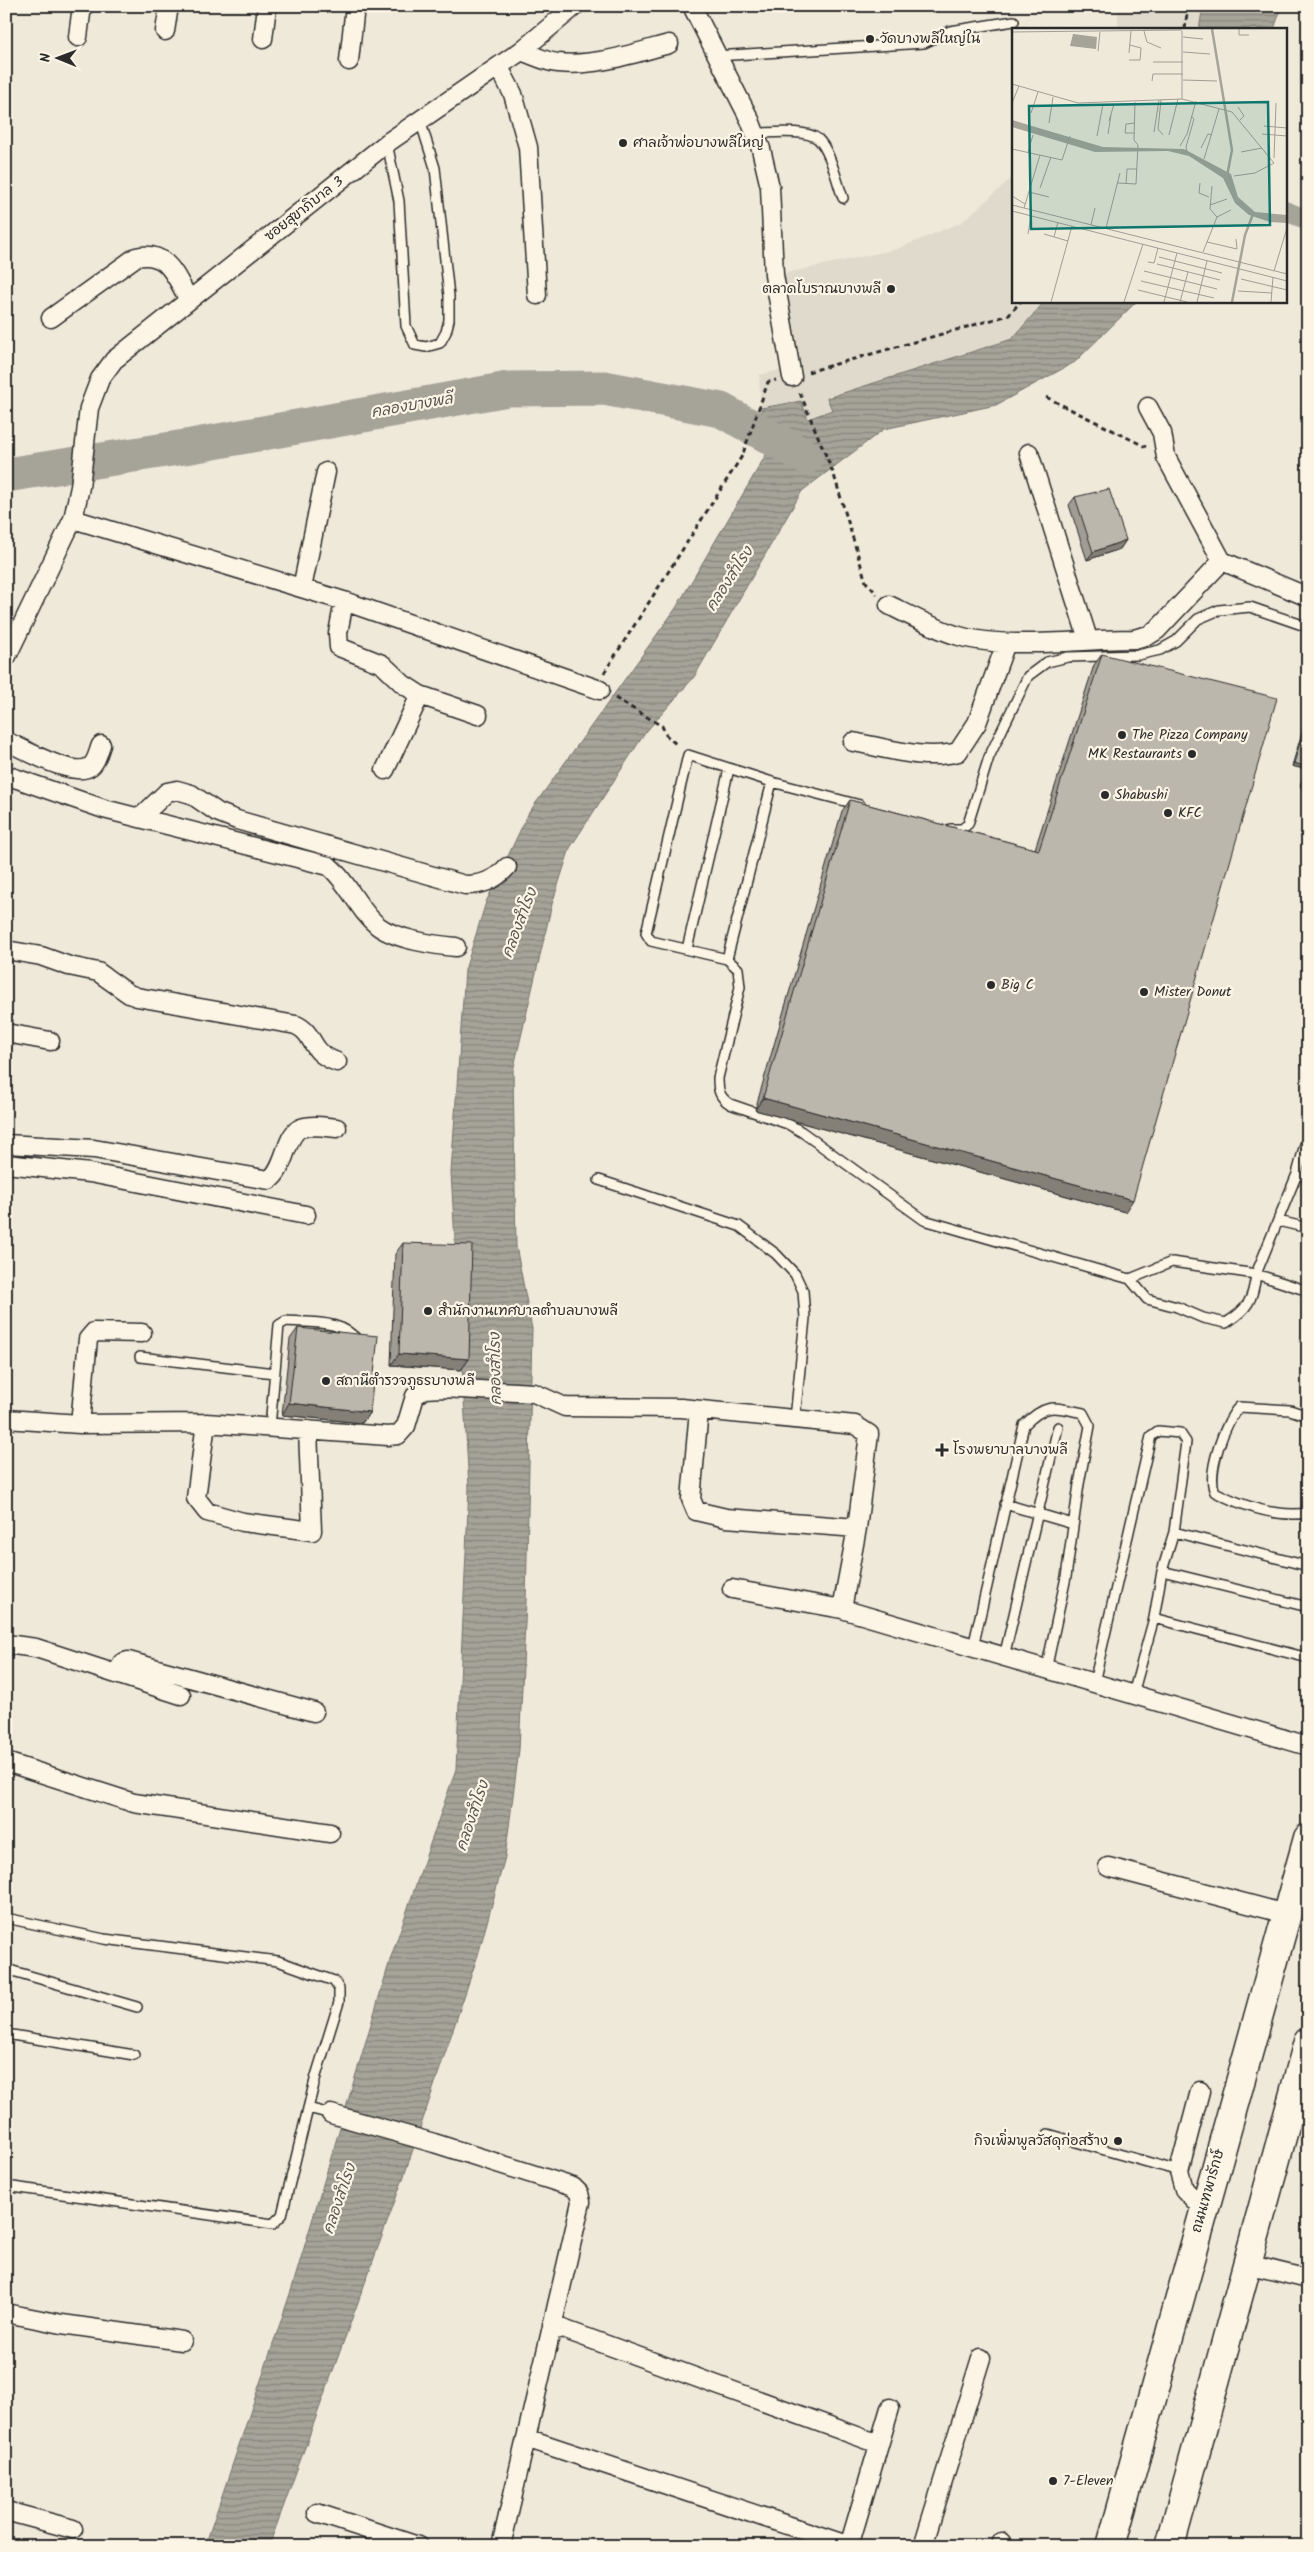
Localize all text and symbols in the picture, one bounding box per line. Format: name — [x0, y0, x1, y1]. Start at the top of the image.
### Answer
place label: วัดบางพลีใหญ่ใน — [880, 28, 981, 50]
inset map — [1012, 28, 1286, 302]
north arrow — [32, 32, 82, 82]
marker: วัดบางพลีใหญ่ใน — [864, 33, 876, 45]
text: N — [35, 53, 57, 62]
place label: ศาลเจ้าพ่อบางพลีใหญ่ — [633, 132, 764, 154]
marker: ศาลเจ้าพ่อบางพลีใหญ่ — [617, 137, 629, 149]
street label: ซอยสุขาภิบาล 3 — [260, 171, 348, 247]
place label: ตลาดโบราณบางพลี — [762, 278, 881, 300]
marker: ตลาดโบราณบางพลี — [885, 283, 897, 295]
water label: คลองบางพลี — [370, 387, 458, 425]
water label: คลองสำโรง — [700, 541, 761, 616]
place label: The Pizza Company — [1132, 724, 1248, 746]
marker: The Pizza Company — [1116, 729, 1128, 741]
place label: MK Restaurants — [1088, 743, 1182, 765]
marker: MK Restaurants — [1186, 748, 1198, 760]
place label: Shabushi — [1115, 784, 1168, 806]
marker: Shabushi — [1099, 789, 1111, 801]
place label: KFC — [1178, 802, 1202, 824]
marker: KFC — [1162, 807, 1174, 819]
water label: คลองสำโรง — [496, 883, 545, 961]
place label: Big C — [1001, 974, 1034, 996]
marker: Big C — [985, 979, 997, 991]
place label: Mister Donut — [1154, 981, 1232, 1003]
marker: Mister Donut — [1138, 986, 1150, 998]
place label: สำนักงานเทศบาลตำบลบางพลี — [438, 1300, 618, 1322]
marker: สำนักงานเทศบาลตำบลบางพลี — [422, 1305, 434, 1317]
water label: คลองสำโรง — [483, 1331, 509, 1406]
place label: สถานีตำรวจภูธรบางพลี — [336, 1370, 475, 1392]
marker: สถานีตำรวจภูธรบางพลี — [320, 1375, 332, 1387]
place label: โรงพยาบาลบางพลี — [953, 1439, 1068, 1461]
marker: โรงพยาบาลบางพลี — [935, 1443, 949, 1457]
water label: คลองสำโรง — [450, 1776, 497, 1854]
place label: กิจเพิ่มพูลวัสดุก่อสร้าง — [974, 2128, 1108, 2152]
marker: กิจเพิ่มพูลวัสดุก่อสร้าง — [1112, 2135, 1124, 2147]
street label: ถนนเทพารักษ์ — [1186, 2146, 1231, 2236]
water label: คลองสำโรง — [317, 2159, 364, 2237]
place label: 7-Eleven — [1063, 2470, 1113, 2492]
marker: 7-Eleven — [1047, 2475, 1059, 2487]

